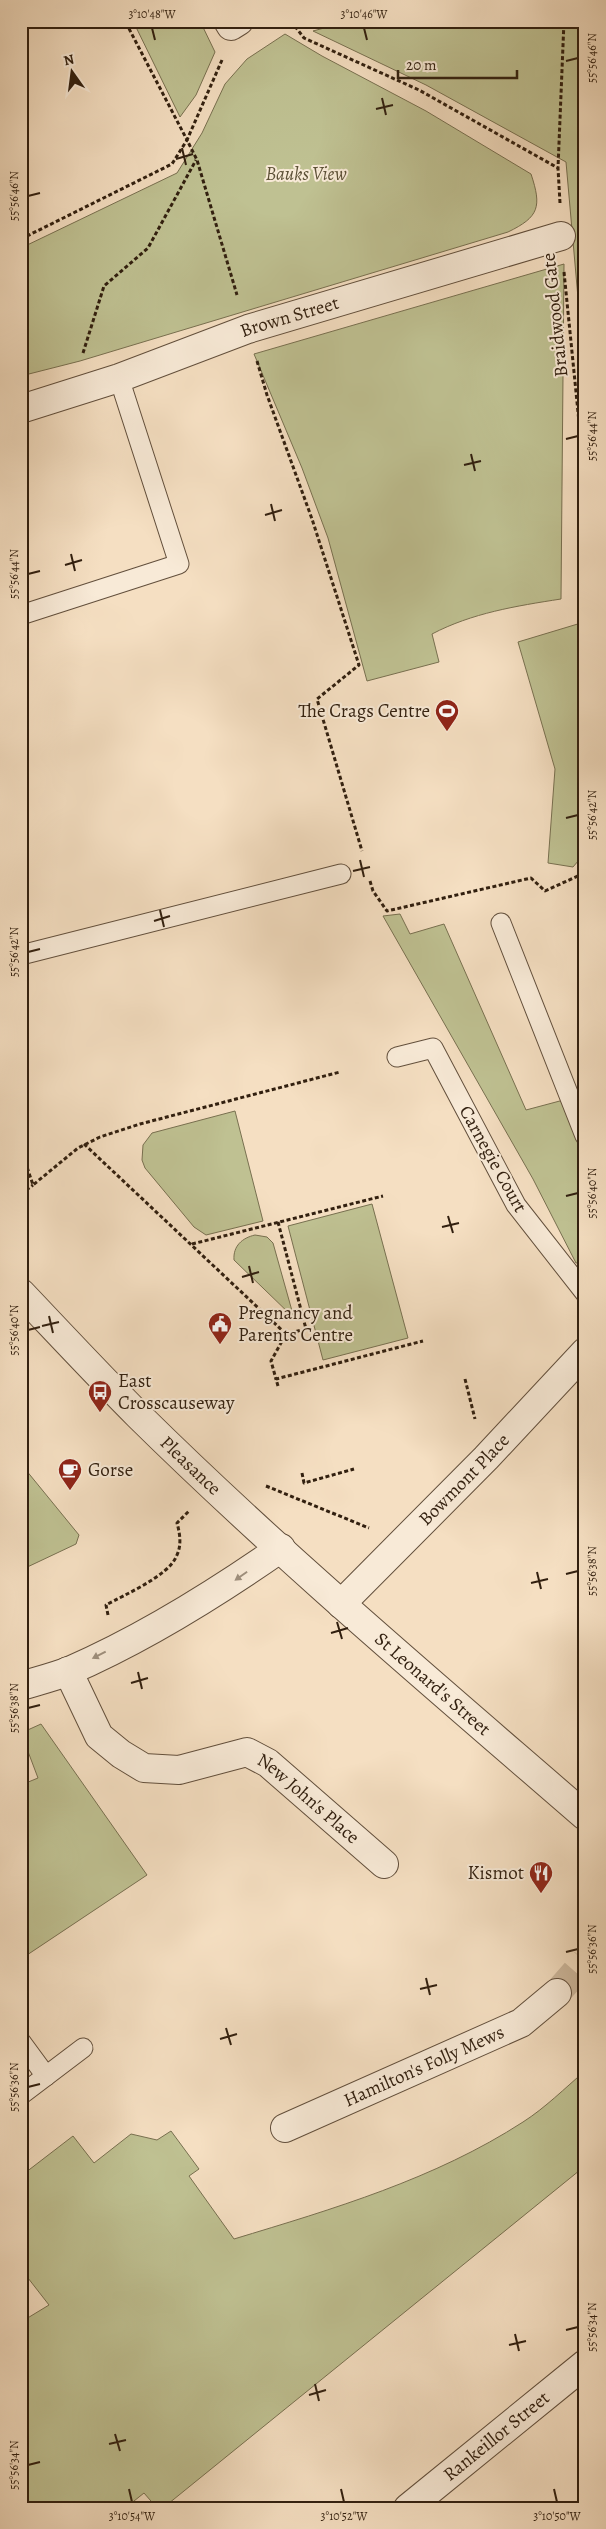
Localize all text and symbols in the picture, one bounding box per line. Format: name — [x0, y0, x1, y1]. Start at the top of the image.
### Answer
text: 3°10'48"W — [128, 6, 176, 22]
text: 3°10'46"W — [341, 6, 388, 22]
text: 55°56'46"N — [584, 33, 600, 83]
north arrow — [48, 48, 98, 98]
scale bar — [398, 48, 517, 80]
text: N — [62, 49, 76, 70]
text: 20 m — [406, 55, 437, 75]
park label: Bauks View — [265, 161, 347, 187]
text: 55°56'46"N — [6, 171, 22, 221]
street label: Braidwood Gate — [536, 252, 574, 378]
street label: Brown Street — [236, 290, 342, 344]
text: 55°56'44"N — [584, 411, 600, 461]
text: 55°56'44"N — [6, 549, 22, 599]
place label: The Crags Centre — [298, 698, 430, 724]
sports icon: The Crags Centre — [434, 698, 460, 732]
text: 55°56'42"N — [584, 790, 600, 840]
text: 55°56'42"N — [6, 927, 22, 977]
street label: Carnegie Court — [453, 1101, 533, 1217]
text: 55°56'40"N — [584, 1167, 600, 1218]
place label: Pregnancy and Parents Centre — [238, 1300, 353, 1348]
text: 55°56'40"N — [6, 1304, 22, 1355]
public building icon: Pregnancy and Parents Centre — [207, 1311, 233, 1345]
place label: East Crosscauseway — [118, 1368, 235, 1416]
bus stop icon: East Crosscauseway — [87, 1379, 113, 1413]
street label: Bowmont Place — [413, 1428, 515, 1531]
street label: Pleasance — [154, 1430, 227, 1501]
cafe icon: Gorse — [57, 1457, 83, 1491]
place label: Gorse — [88, 1457, 133, 1483]
text: 55°56'38"N — [584, 1546, 600, 1596]
one-way arrow — [234, 1571, 248, 1581]
street label: St Leonard's Street — [369, 1626, 496, 1742]
one-way arrow — [92, 1651, 106, 1659]
text: 55°56'38"N — [6, 1683, 22, 1733]
street label: New John's Place — [253, 1747, 365, 1850]
place label: Kismot — [468, 1860, 524, 1886]
restaurant icon: Kismot — [528, 1860, 554, 1894]
text: 55°56'36"N — [584, 1924, 600, 1974]
street label: Hamilton's Folly Mews — [339, 2019, 508, 2113]
text: 55°56'36"N — [6, 2062, 22, 2112]
text: 55°56'34"N — [584, 2302, 600, 2352]
street label: Rankeillor Street — [438, 2385, 555, 2487]
text: 55°56'34"N — [6, 2440, 22, 2490]
text: 3°10'54"W — [109, 2508, 156, 2524]
text: 3°10'52"W — [321, 2508, 368, 2524]
text: 3°10'50"W — [533, 2508, 582, 2524]

